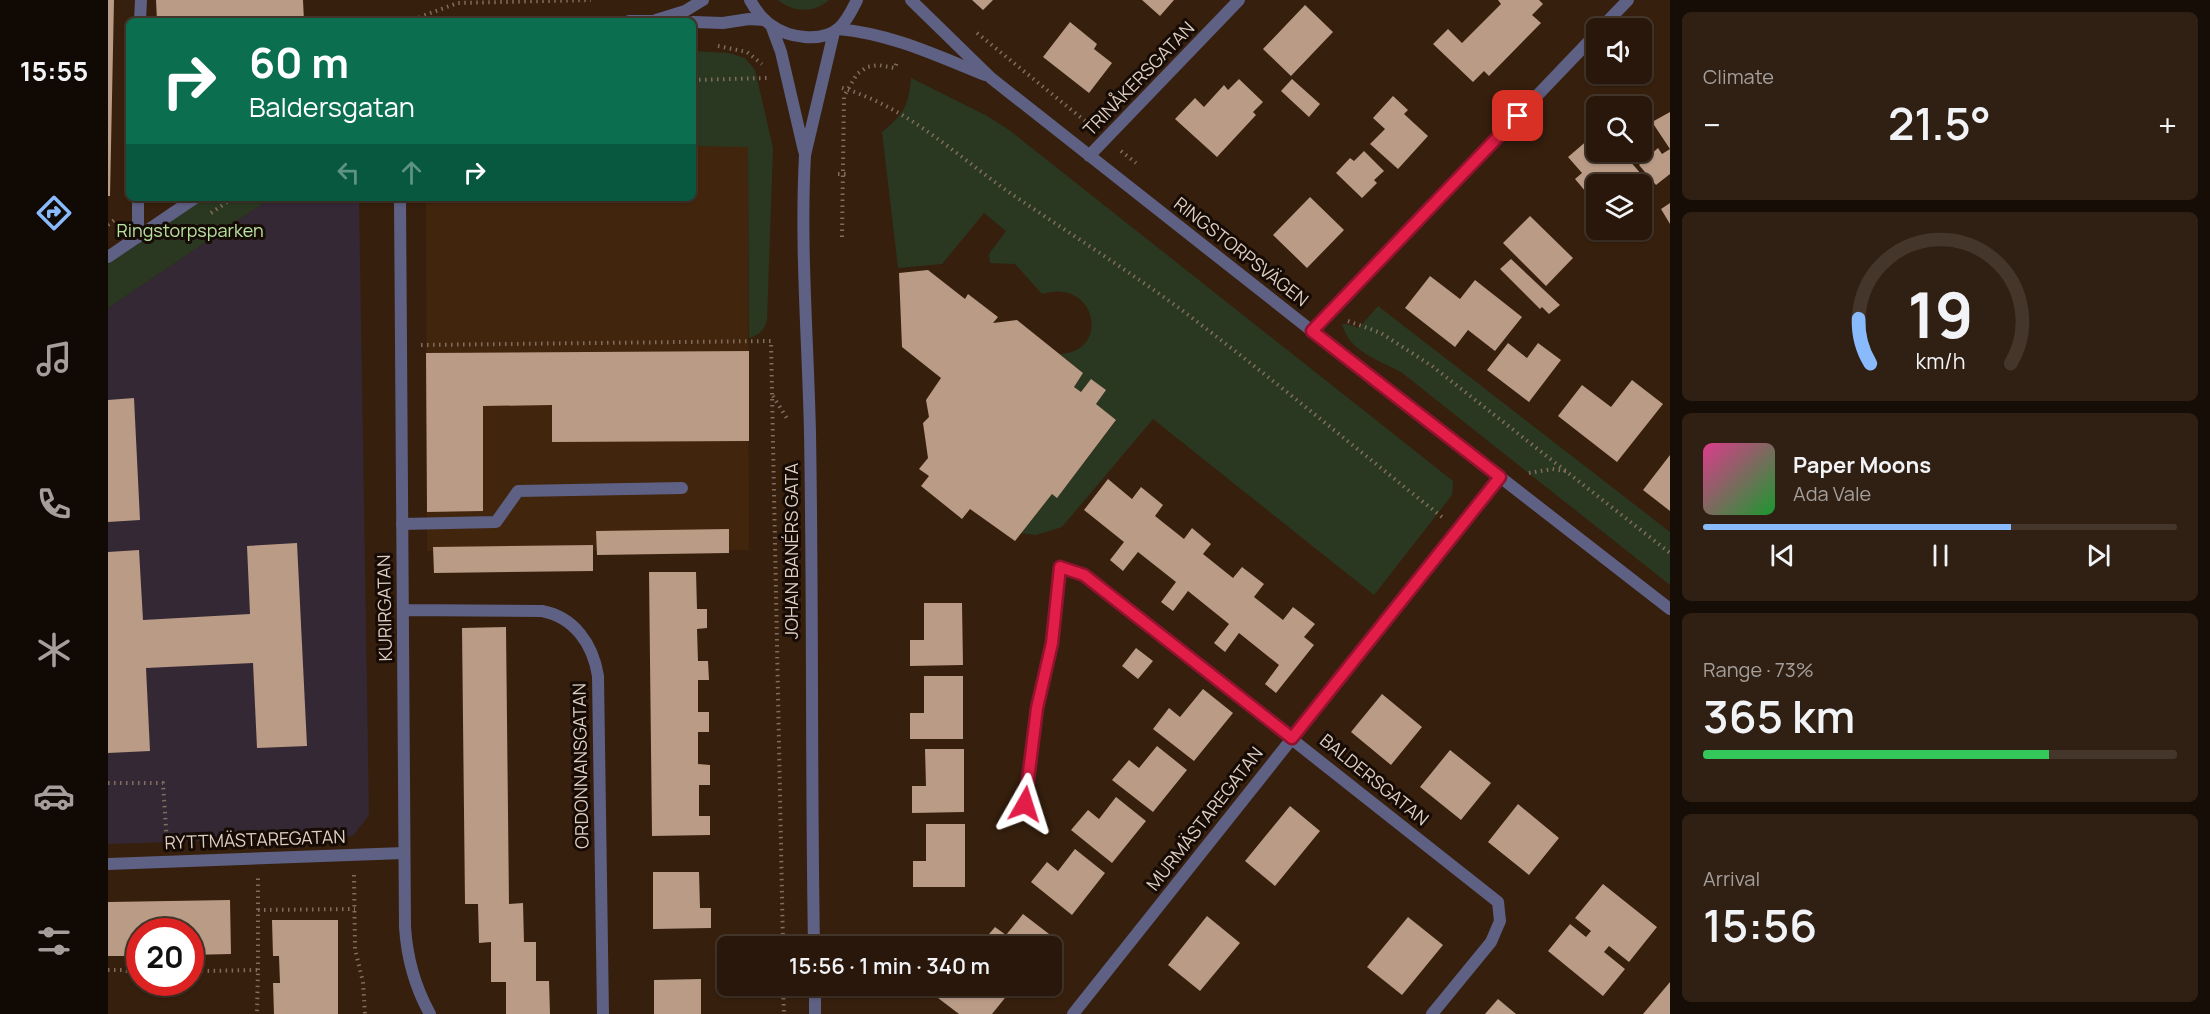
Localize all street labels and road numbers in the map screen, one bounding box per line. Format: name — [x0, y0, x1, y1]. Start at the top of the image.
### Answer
street label: TRINÅKERSGATAN — [1077, 16, 1199, 141]
street label: RINGSTORPSVÄGEN — [1169, 191, 1314, 311]
street label: JOHAN BANÉRS GATA — [779, 462, 803, 639]
street label: KURIRGATAN — [371, 554, 397, 662]
street label: ORDONNANSGATAN — [567, 683, 593, 849]
street label: BALDERSGATAN — [1315, 728, 1434, 830]
street label: MURMÄSTAREGATAN — [1141, 742, 1268, 895]
street label: RYTTMÄSTAREGATAN — [164, 824, 346, 854]

